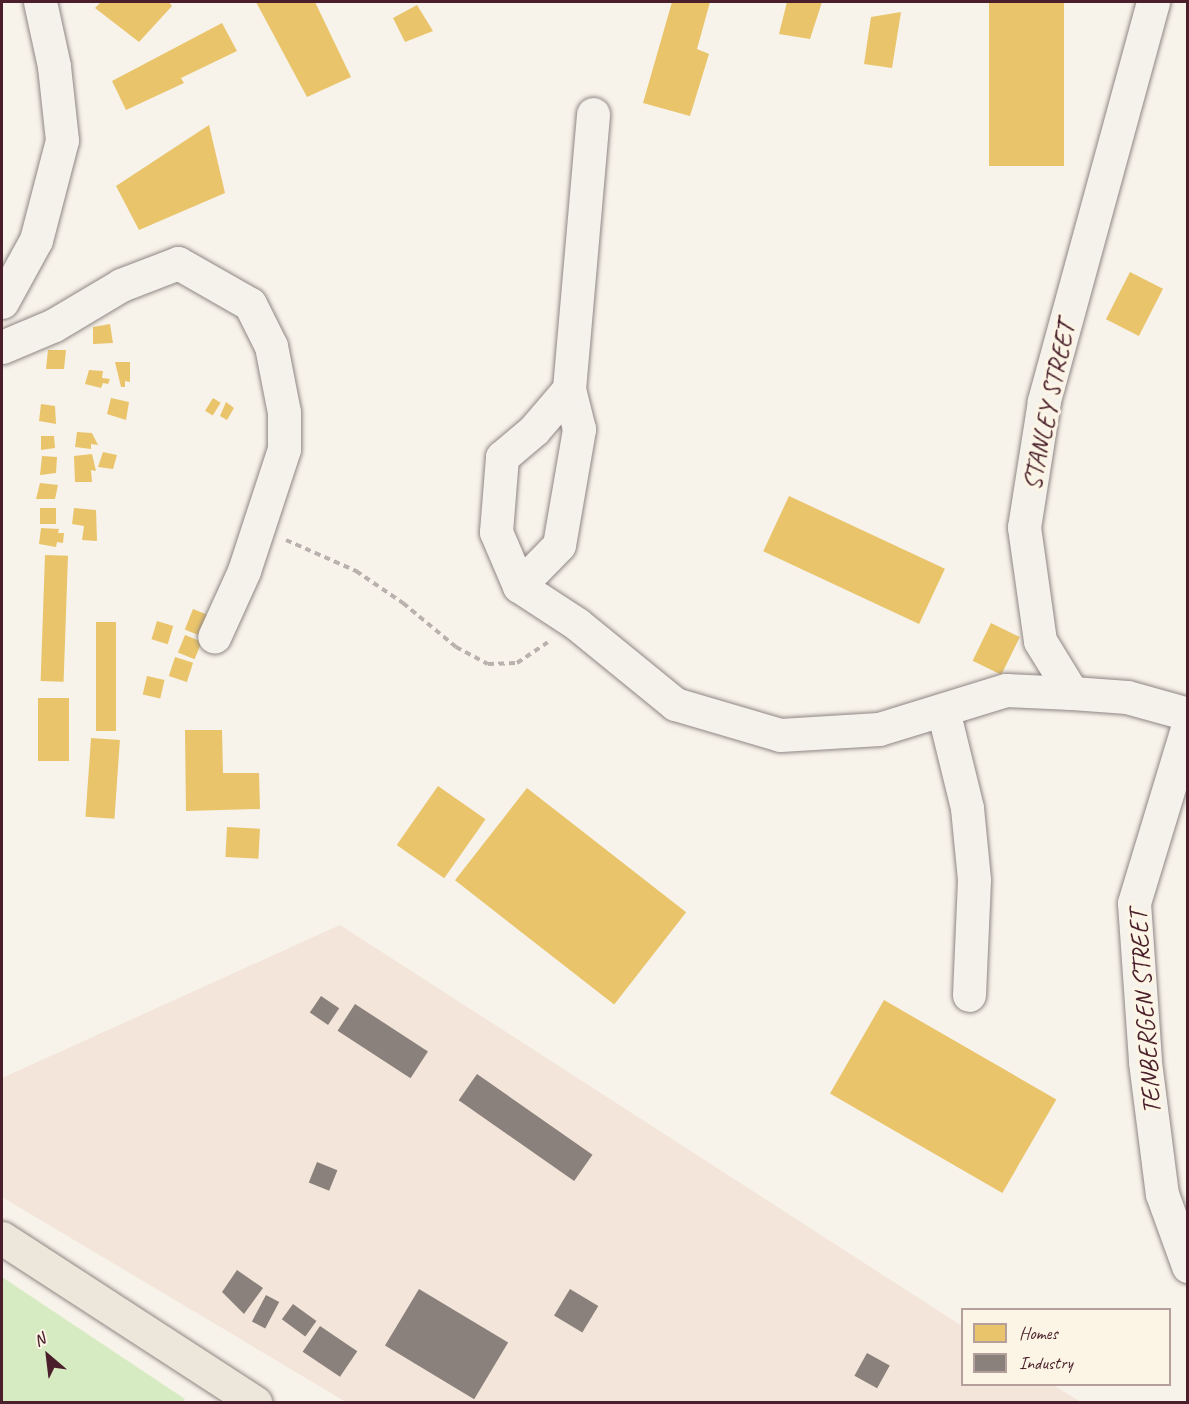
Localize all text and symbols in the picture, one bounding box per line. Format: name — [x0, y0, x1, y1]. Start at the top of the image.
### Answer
street label: STANLEY STREET — [1016, 319, 1082, 493]
street label: TENBERGEN STREET — [1122, 909, 1168, 1115]
legend — [961, 1308, 1171, 1386]
text: Homes — [1019, 1322, 1058, 1344]
north arrow — [18, 1326, 78, 1386]
text: N — [30, 1329, 49, 1351]
text: Industry — [1019, 1352, 1073, 1374]

